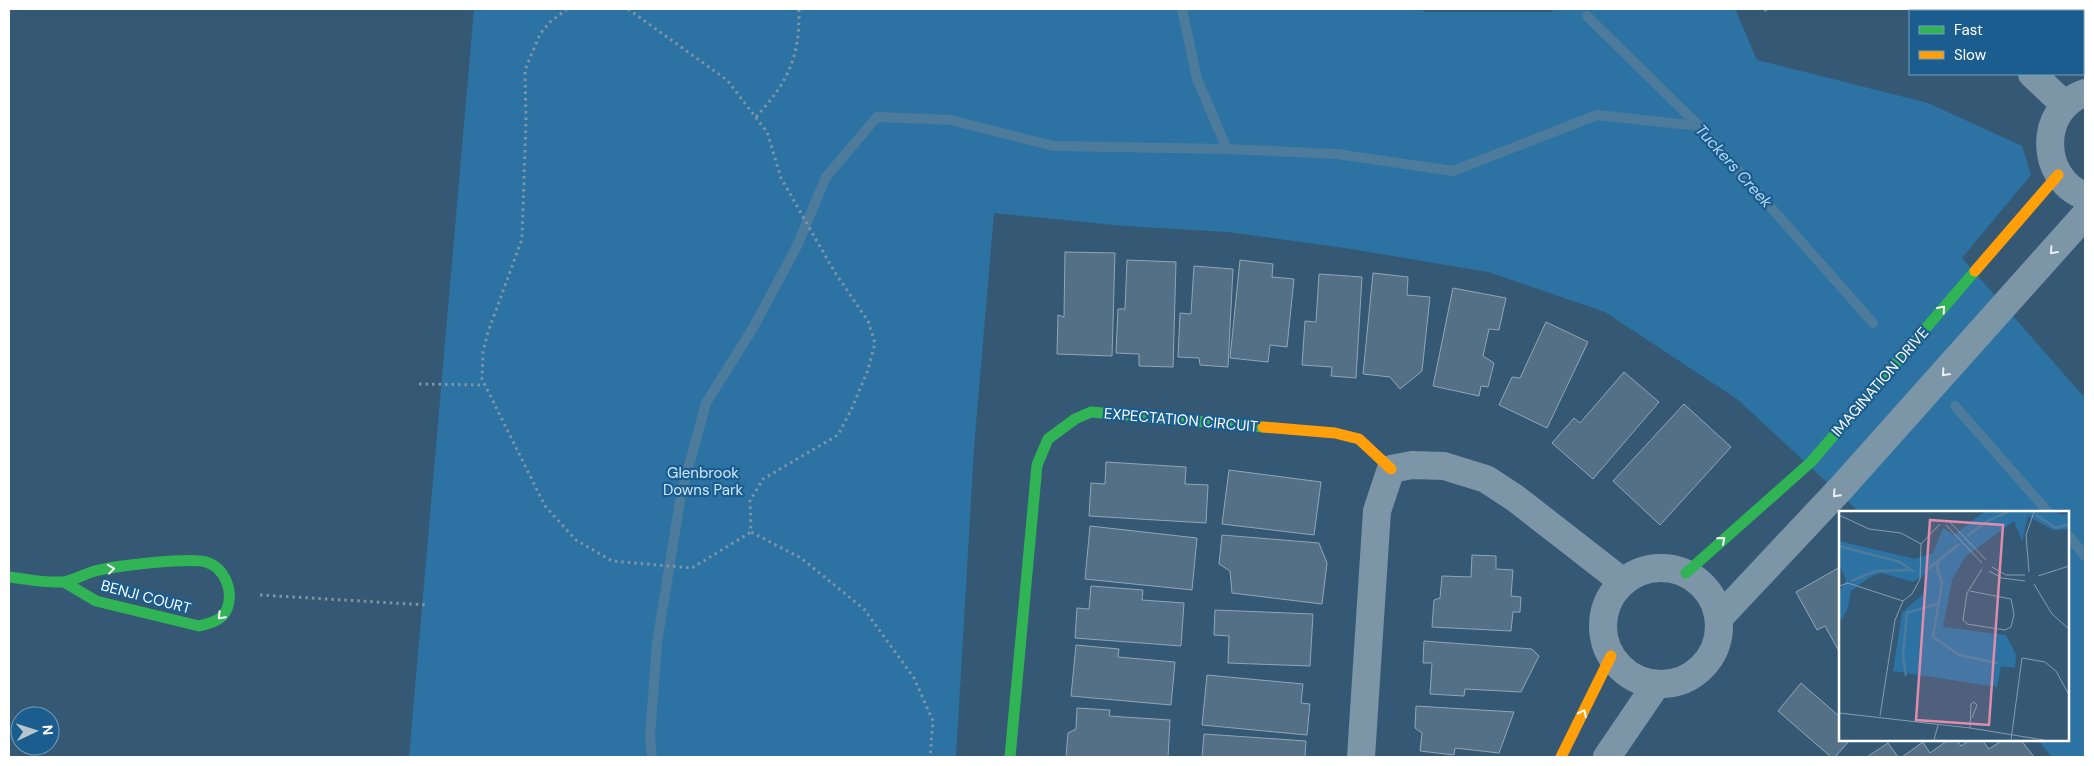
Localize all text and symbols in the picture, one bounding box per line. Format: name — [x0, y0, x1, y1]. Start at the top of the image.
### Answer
legend — [1909, 10, 2084, 75]
text: Fast — [1954, 20, 1983, 40]
text: Slow — [1954, 45, 1987, 65]
water label: Tuckers Creek — [1691, 120, 1778, 213]
one-way arrow — [2050, 246, 2059, 255]
one-way arrow — [1937, 306, 1945, 315]
street label: IMAGINATION DRIVE — [1827, 323, 1933, 441]
one-way arrow — [1941, 367, 1950, 376]
street label: EXPECTATION CIRCUIT — [1103, 403, 1259, 437]
park label: Glenbrook Downs Park — [663, 463, 744, 500]
one-way arrow — [1833, 488, 1842, 497]
inset map — [1839, 511, 2069, 741]
one-way arrow — [1717, 537, 1726, 546]
one-way arrow — [107, 564, 115, 575]
street label: BENJI COURT — [99, 575, 193, 619]
one-way arrow — [217, 610, 226, 619]
north arrow — [10, 706, 60, 756]
one-way arrow — [1577, 710, 1587, 719]
text: N — [39, 724, 57, 736]

